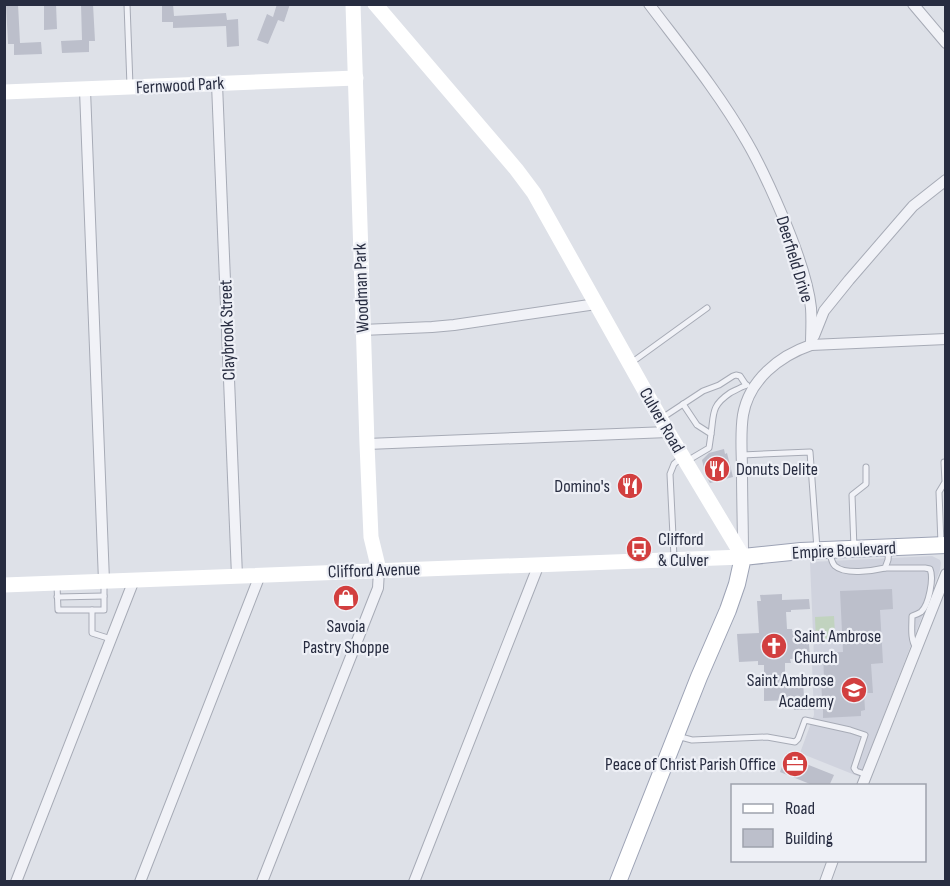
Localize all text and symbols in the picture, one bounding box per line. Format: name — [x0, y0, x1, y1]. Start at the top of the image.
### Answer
street label: Fernwood Park — [135, 73, 225, 98]
street label: Deerfield Drive — [771, 214, 818, 305]
street label: Woodman Park — [349, 243, 374, 333]
street label: Claybrook Street — [215, 279, 240, 381]
street label: Culver Road — [635, 384, 689, 457]
restaurant icon: Donuts Delite — [702, 454, 732, 484]
place label: Donuts Delite — [736, 459, 818, 480]
restaurant icon: Domino's — [615, 471, 645, 501]
place label: Domino's — [554, 476, 610, 497]
place label: Clifford & Culver — [658, 529, 709, 571]
bus stop icon: Clifford & Culver — [624, 534, 654, 564]
street label: Empire Boulevard — [791, 537, 897, 564]
street label: Clifford Avenue — [327, 558, 421, 583]
shop icon: Savoia Pastry Shoppe — [331, 583, 361, 613]
place label: Savoia Pastry Shoppe — [303, 616, 389, 658]
place label: Saint Ambrose Church — [794, 626, 881, 668]
church icon: Saint Ambrose Church — [759, 631, 789, 661]
place label: Saint Ambrose Academy — [747, 670, 834, 712]
school or university icon: Saint Ambrose Academy — [839, 675, 869, 705]
office icon: Peace of Christ Parish Office — [780, 749, 810, 779]
place label: Peace of Christ Parish Office — [605, 754, 776, 775]
legend — [731, 784, 926, 862]
text: Road — [785, 798, 815, 819]
text: Building — [785, 828, 833, 849]

